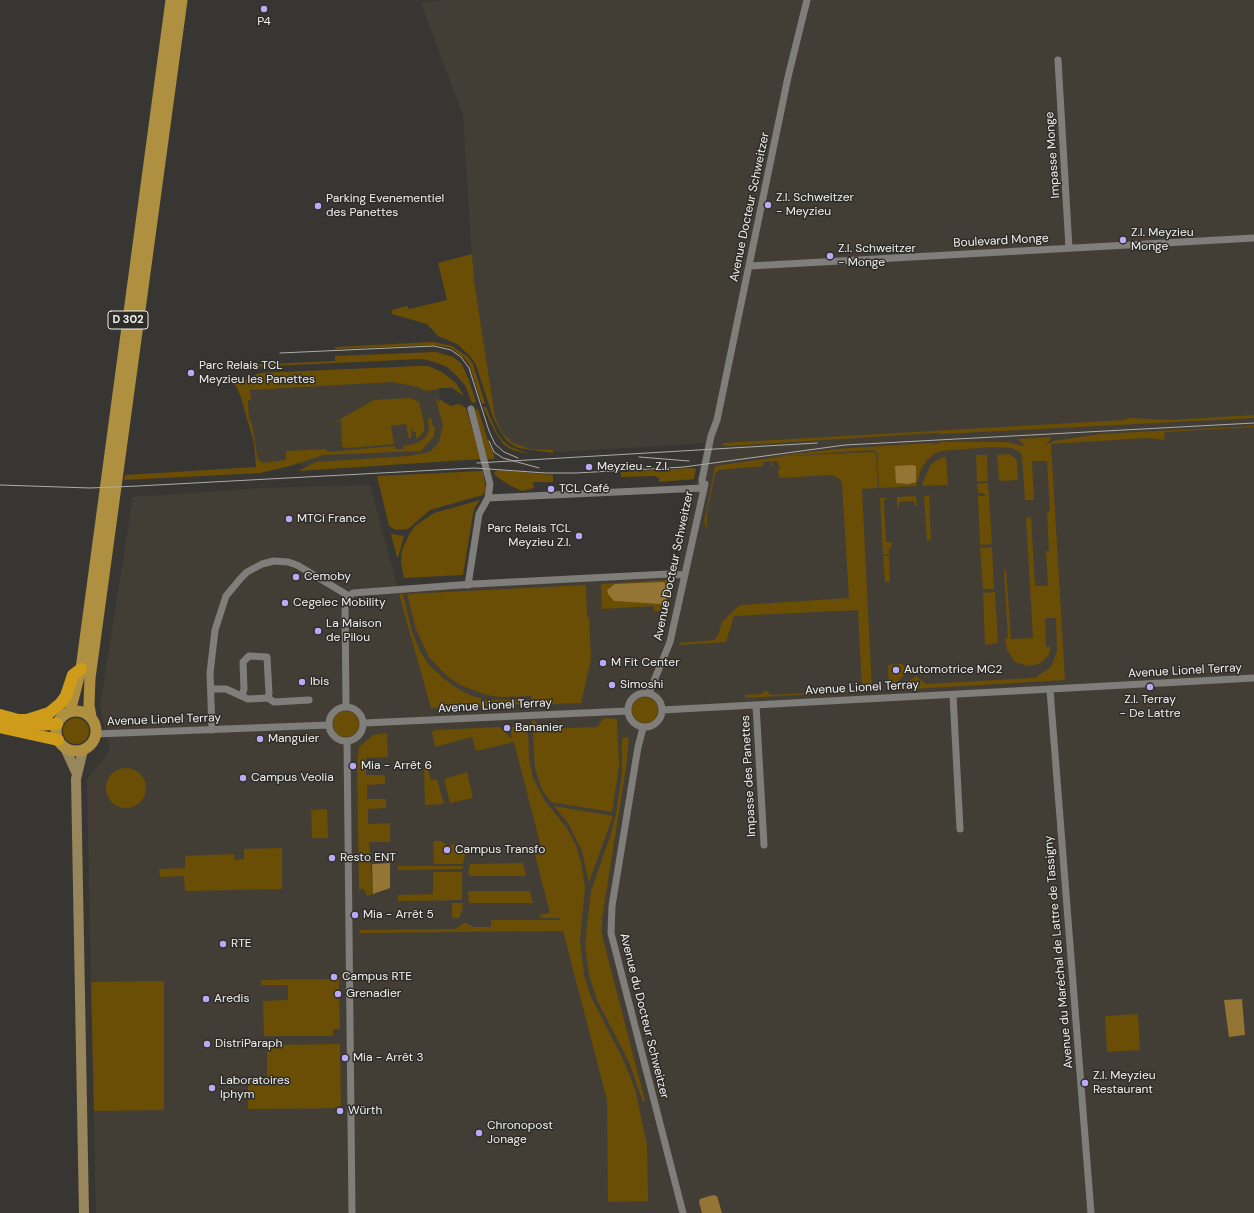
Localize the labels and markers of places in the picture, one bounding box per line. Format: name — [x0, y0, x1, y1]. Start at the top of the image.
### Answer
marker: P4 — [259, 4, 269, 14]
place label: P4 — [257, 15, 271, 29]
place label: Z.I. Schweitzer - Meyzieu — [776, 191, 854, 219]
place label: Parking Evenementiel des Panettes — [326, 192, 444, 220]
marker: Z.I. Schweitzer - Meyzieu — [763, 200, 773, 210]
marker: Parking Evenementiel des Panettes — [313, 201, 323, 211]
place label: Z.I. Meyzieu Monge — [1131, 226, 1194, 254]
marker: Z.I. Meyzieu Monge — [1118, 235, 1128, 245]
place label: Z.I. Schweitzer - Monge — [838, 242, 916, 270]
marker: Z.I. Schweitzer - Monge — [825, 251, 835, 261]
place label: Parc Relais TCL Meyzieu les Panettes — [199, 359, 315, 387]
marker: Parc Relais TCL Meyzieu les Panettes — [186, 368, 196, 378]
place label: Meyzieu - Z.I. — [597, 460, 669, 474]
marker: Meyzieu - Z.I. — [584, 462, 594, 472]
place label: TCL Café — [559, 482, 609, 496]
marker: TCL Café — [546, 484, 556, 494]
place label: MTCi France — [297, 512, 366, 526]
marker: MTCi France — [284, 514, 294, 524]
place label: Parc Relais TCL Meyzieu Z.I. — [487, 522, 571, 550]
marker: Parc Relais TCL Meyzieu Z.I. — [574, 531, 584, 541]
place label: Cemoby — [304, 570, 351, 584]
marker: Cemoby — [291, 572, 301, 582]
place label: Cegelec Mobility — [293, 596, 386, 610]
marker: Cegelec Mobility — [280, 598, 290, 608]
place label: La Maison de Pilou — [326, 617, 382, 645]
marker: La Maison de Pilou — [313, 626, 323, 636]
place label: M Fit Center — [611, 656, 680, 670]
marker: M Fit Center — [598, 658, 608, 668]
place label: Automotrice MC2 — [904, 663, 1002, 677]
marker: Automotrice MC2 — [891, 665, 901, 675]
place label: Ibis — [310, 675, 329, 689]
marker: Ibis — [297, 677, 307, 687]
place label: Simoshi — [620, 678, 663, 692]
marker: Simoshi — [607, 680, 617, 690]
marker: Z.I. Terray - De Lattre — [1145, 682, 1155, 692]
place label: Z.I. Terray - De Lattre — [1119, 693, 1181, 721]
place label: Bananier — [515, 721, 563, 735]
marker: Bananier — [502, 723, 512, 733]
place label: Manguier — [268, 732, 319, 746]
marker: Manguier — [255, 734, 265, 744]
place label: Mia - Arrêt 6 — [361, 759, 432, 773]
marker: Mia - Arrêt 6 — [348, 761, 358, 771]
place label: Campus Veolia — [251, 771, 334, 785]
marker: Campus Veolia — [238, 773, 248, 783]
place label: Campus Transfo — [455, 843, 545, 857]
marker: Campus Transfo — [442, 845, 452, 855]
place label: Resto ENT — [340, 851, 396, 865]
marker: Resto ENT — [327, 853, 337, 863]
place label: Mia - Arrêt 5 — [363, 908, 434, 922]
marker: Mia - Arrêt 5 — [350, 910, 360, 920]
place label: RTE — [231, 937, 252, 951]
marker: RTE — [218, 939, 228, 949]
place label: Campus RTE — [342, 970, 412, 984]
marker: Campus RTE — [329, 972, 339, 982]
place label: Grenadier — [346, 987, 401, 1001]
marker: Grenadier — [333, 989, 343, 999]
place label: Aredis — [214, 992, 249, 1006]
marker: Aredis — [201, 994, 211, 1004]
place label: DistriParaph — [215, 1037, 283, 1051]
marker: DistriParaph — [202, 1039, 212, 1049]
place label: Mia - Arrêt 3 — [353, 1051, 424, 1065]
marker: Mia - Arrêt 3 — [340, 1053, 350, 1063]
place label: Z.I. Meyzieu Restaurant — [1093, 1069, 1156, 1097]
place label: Laboratoires Iphym — [220, 1074, 290, 1102]
marker: Z.I. Meyzieu Restaurant — [1080, 1078, 1090, 1088]
marker: Laboratoires Iphym — [207, 1083, 217, 1093]
place label: Würth — [348, 1104, 382, 1118]
marker: Würth — [335, 1106, 345, 1116]
place label: Chronopost Jonage — [487, 1119, 553, 1147]
marker: Chronopost Jonage — [474, 1128, 484, 1138]

